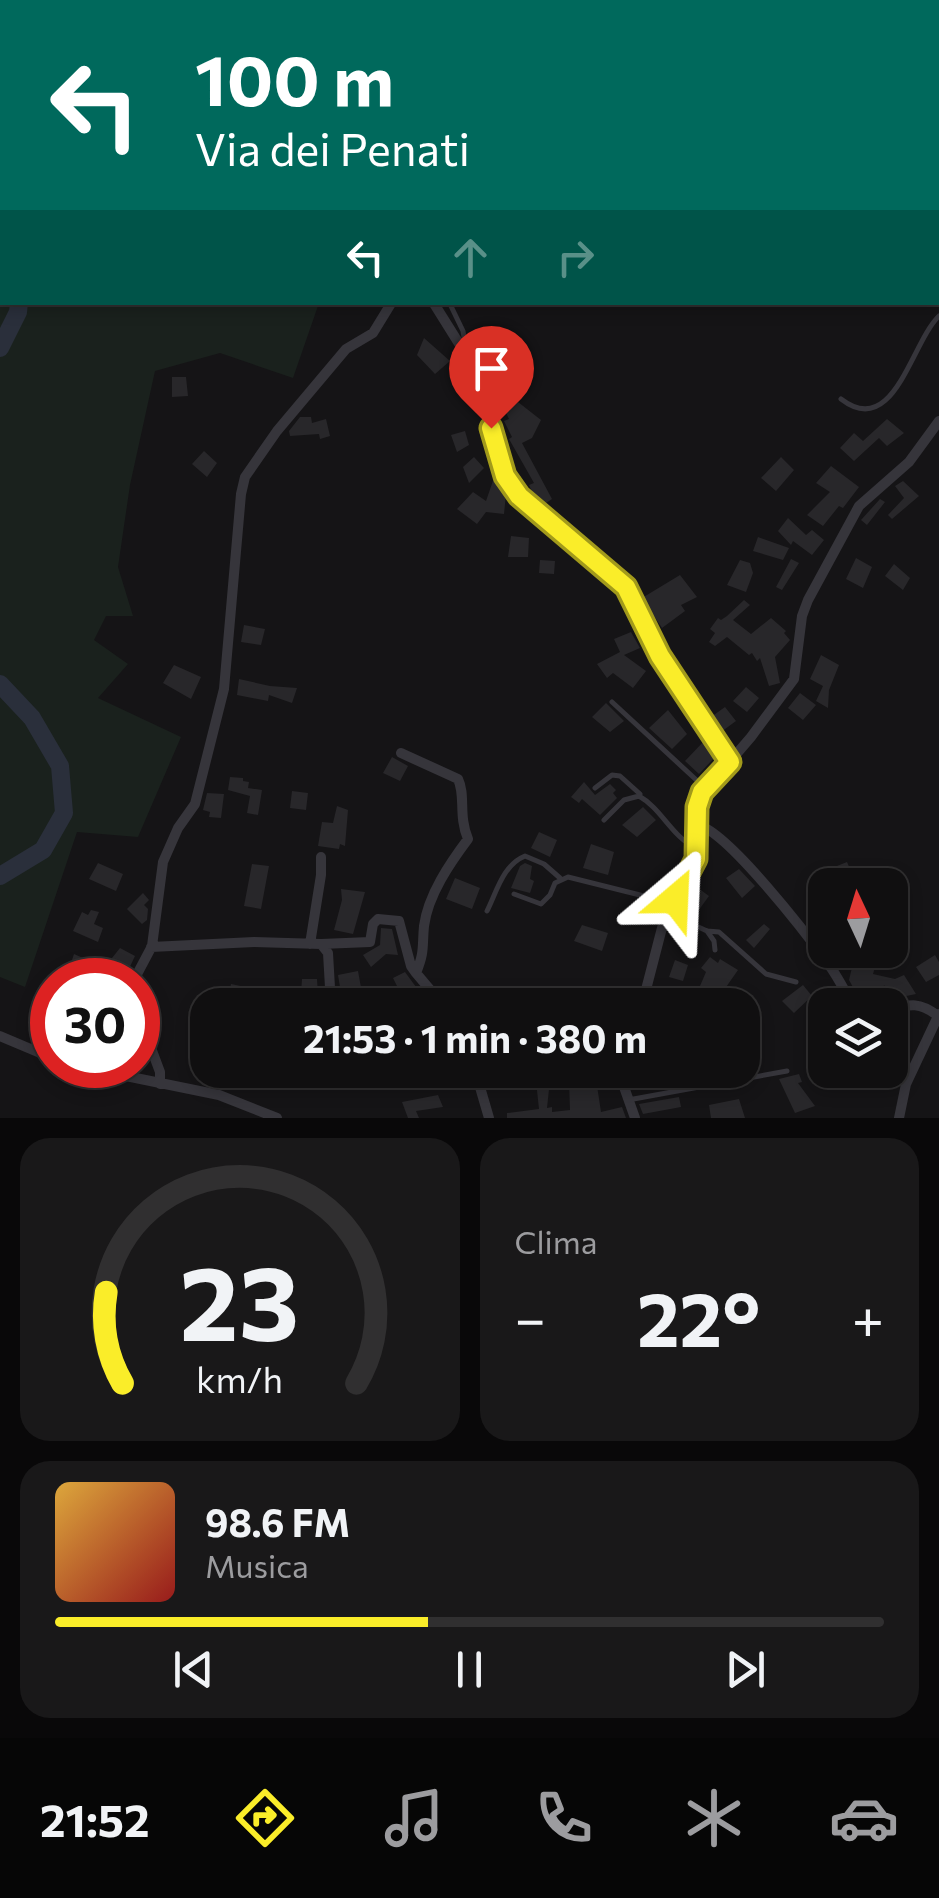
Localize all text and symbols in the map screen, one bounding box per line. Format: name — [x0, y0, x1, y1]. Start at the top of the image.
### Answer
text: 100 m — [195, 35, 394, 120]
icon: left — [30, 40, 160, 170]
text: Via dei Penati — [195, 120, 470, 175]
icon: left — [338, 230, 393, 285]
icon: ahead — [443, 230, 498, 285]
icon: right — [548, 230, 603, 285]
pin — [449, 326, 534, 429]
icon: arrive — [464, 341, 519, 396]
position arrow — [623, 847, 727, 951]
north arrow — [808, 868, 908, 968]
map controls — [808, 868, 908, 1088]
speed limit sign: 30 — [30, 958, 160, 1088]
button: layers — [808, 988, 908, 1088]
text: 21:53 · 1 min · 380 m — [303, 1014, 647, 1061]
text: Clima — [515, 1221, 597, 1261]
text: 23 — [180, 1235, 300, 1362]
text: 22° — [637, 1271, 760, 1362]
text: − — [515, 1283, 546, 1350]
text: + — [852, 1283, 884, 1350]
text: km/h — [196, 1357, 283, 1400]
text: 98.6 FM — [205, 1498, 350, 1545]
text: Musica — [205, 1545, 309, 1585]
icon: previous — [166, 1642, 221, 1697]
icon: pause — [442, 1642, 497, 1697]
icon: next — [718, 1642, 773, 1697]
icon: directions — [230, 1783, 300, 1853]
icon: music — [379, 1783, 449, 1853]
icon: phone — [529, 1783, 599, 1853]
icon: climate — [679, 1783, 749, 1853]
icon: car — [829, 1783, 899, 1853]
text: 21:52 — [40, 1791, 150, 1846]

